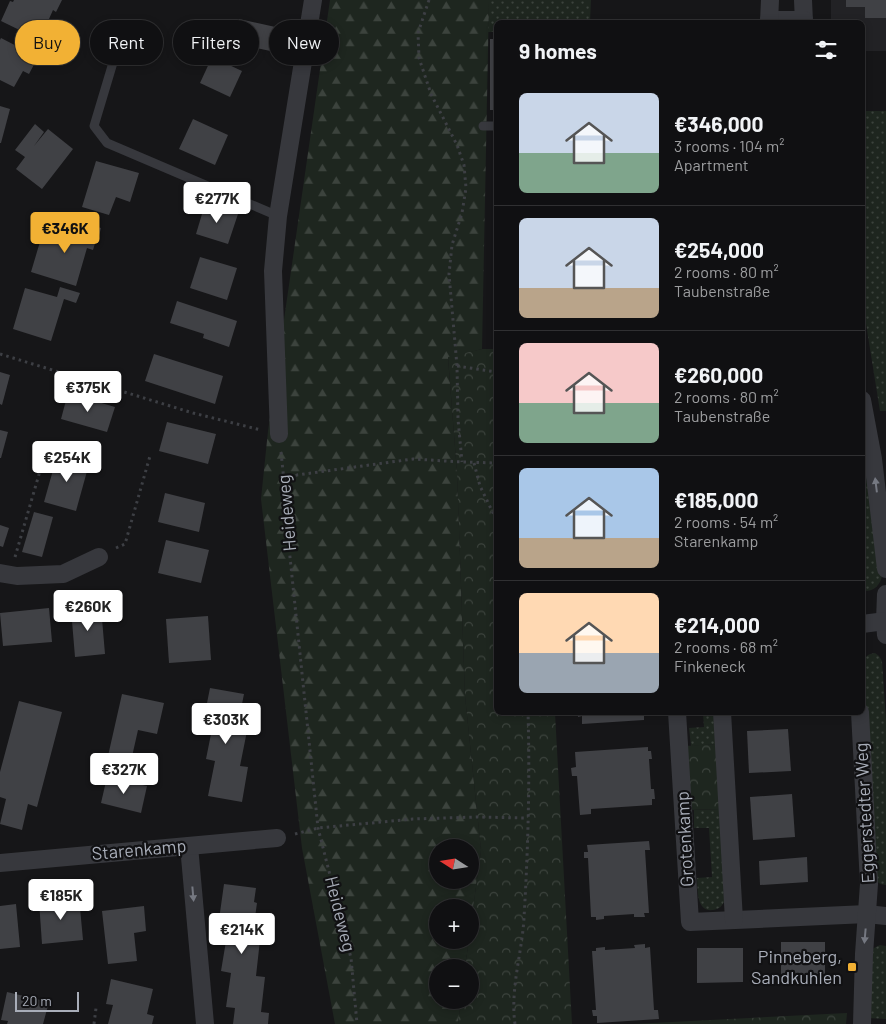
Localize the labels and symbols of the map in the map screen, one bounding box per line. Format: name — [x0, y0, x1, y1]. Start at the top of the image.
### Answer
pin: €277K — [182, 182, 252, 224]
pin: €346K — [30, 212, 100, 254]
pin: €375K — [53, 370, 123, 413]
pin: €254K — [32, 440, 102, 483]
street label: Heideweg — [272, 474, 300, 552]
one-way arrow — [872, 477, 880, 493]
pin: €260K — [53, 590, 123, 632]
pin: €303K — [191, 702, 261, 745]
street label: Eggerstedter Weg — [849, 742, 879, 884]
pin: €327K — [89, 752, 159, 795]
street label: Grotenkamp — [671, 791, 697, 887]
street label: Starenkamp — [91, 834, 187, 864]
north arrow — [429, 839, 479, 889]
street label: Heideweg — [321, 874, 361, 954]
pin: €185K — [26, 878, 96, 921]
one-way arrow — [189, 886, 197, 902]
pin: €214K — [207, 912, 277, 955]
one-way arrow — [861, 928, 869, 944]
place label: Pinneberg, Sandkuhlen — [751, 945, 842, 988]
marker: Pinneberg, Sandkuhlen — [846, 961, 858, 973]
scale bar — [15, 989, 79, 1012]

